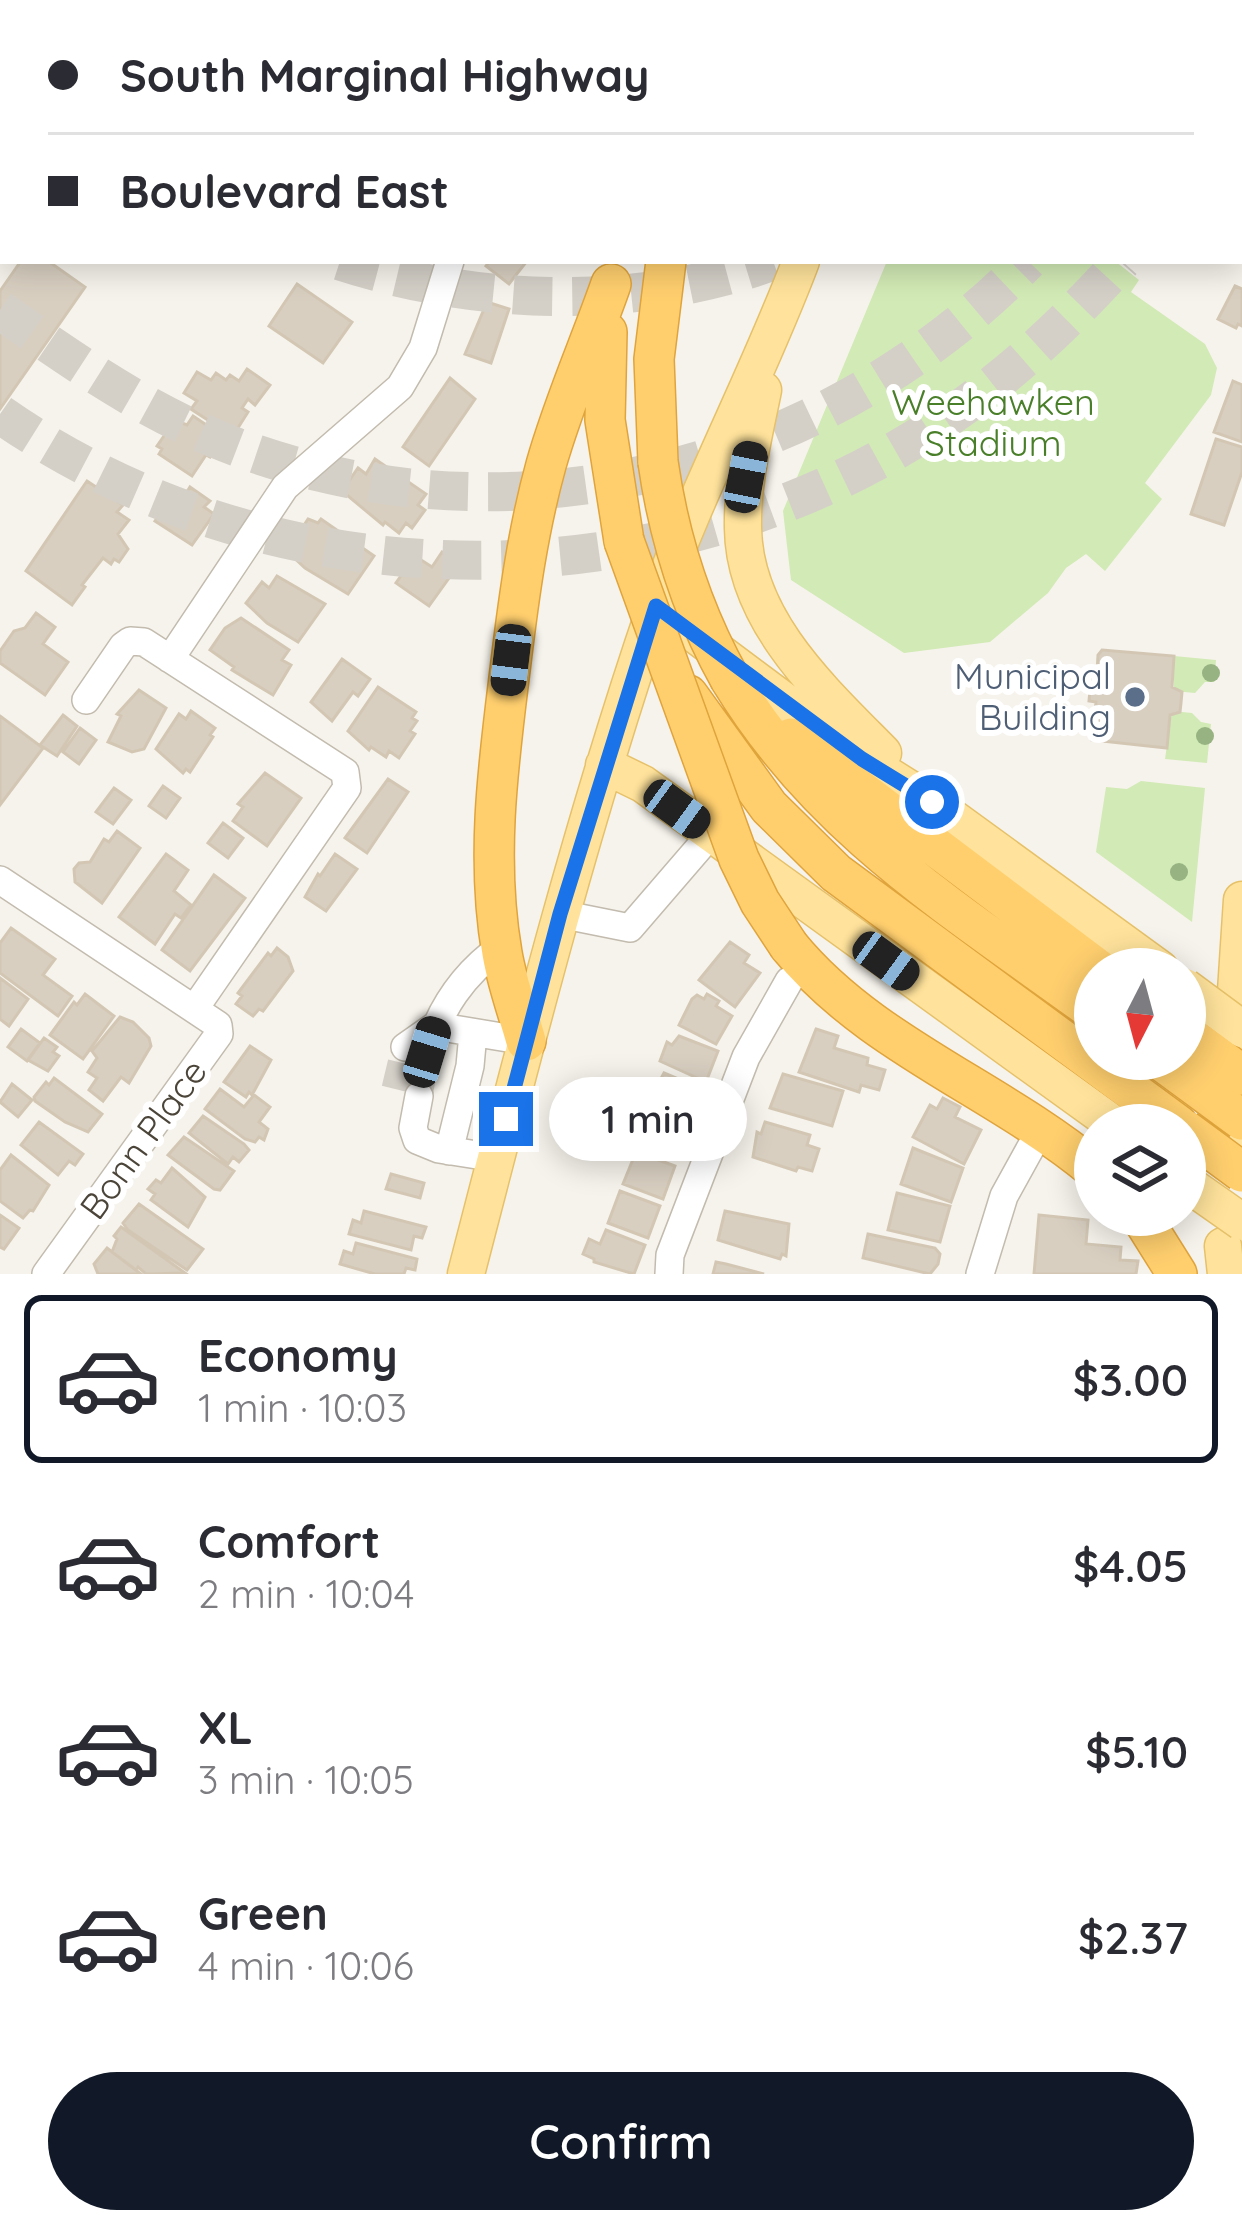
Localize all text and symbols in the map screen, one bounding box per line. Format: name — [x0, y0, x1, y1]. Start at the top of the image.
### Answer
text: South Marginal Highway — [120, 47, 649, 103]
text: Boulevard East — [120, 163, 449, 219]
park label: Weehawken Stadium — [891, 379, 1095, 465]
car — [721, 438, 771, 516]
car — [489, 622, 533, 698]
place label: Municipal Building — [954, 653, 1111, 739]
marker: Municipal Building — [1122, 684, 1148, 710]
car — [637, 773, 717, 845]
route start — [905, 775, 959, 829]
car — [846, 925, 926, 997]
north arrow — [1074, 948, 1206, 1080]
map controls — [1074, 948, 1206, 1236]
car — [399, 1012, 455, 1092]
street label: Bonn Place — [69, 1050, 216, 1228]
callout: 1 min — [548, 1077, 746, 1161]
route end — [479, 1092, 533, 1146]
text: 1 min — [601, 1094, 695, 1143]
button: layers — [1074, 1104, 1206, 1236]
icon: car — [54, 1325, 162, 1433]
text: Economy — [198, 1327, 398, 1383]
text: $3.00 — [1073, 1351, 1188, 1407]
text: 1 min · 10:03 — [198, 1383, 407, 1432]
icon: car — [54, 1511, 162, 1619]
text: Comfort — [198, 1513, 380, 1569]
text: $4.05 — [1073, 1537, 1188, 1593]
text: 2 min · 10:04 — [198, 1569, 414, 1618]
icon: car — [54, 1697, 162, 1805]
text: XL — [198, 1699, 253, 1755]
text: $5.10 — [1085, 1723, 1188, 1779]
text: 3 min · 10:05 — [198, 1755, 414, 1804]
icon: car — [54, 1883, 162, 1991]
text: Green — [198, 1885, 328, 1941]
text: $2.37 — [1078, 1909, 1188, 1965]
text: 4 min · 10:06 — [198, 1941, 414, 1990]
button: Confirm — [48, 2072, 1194, 2210]

